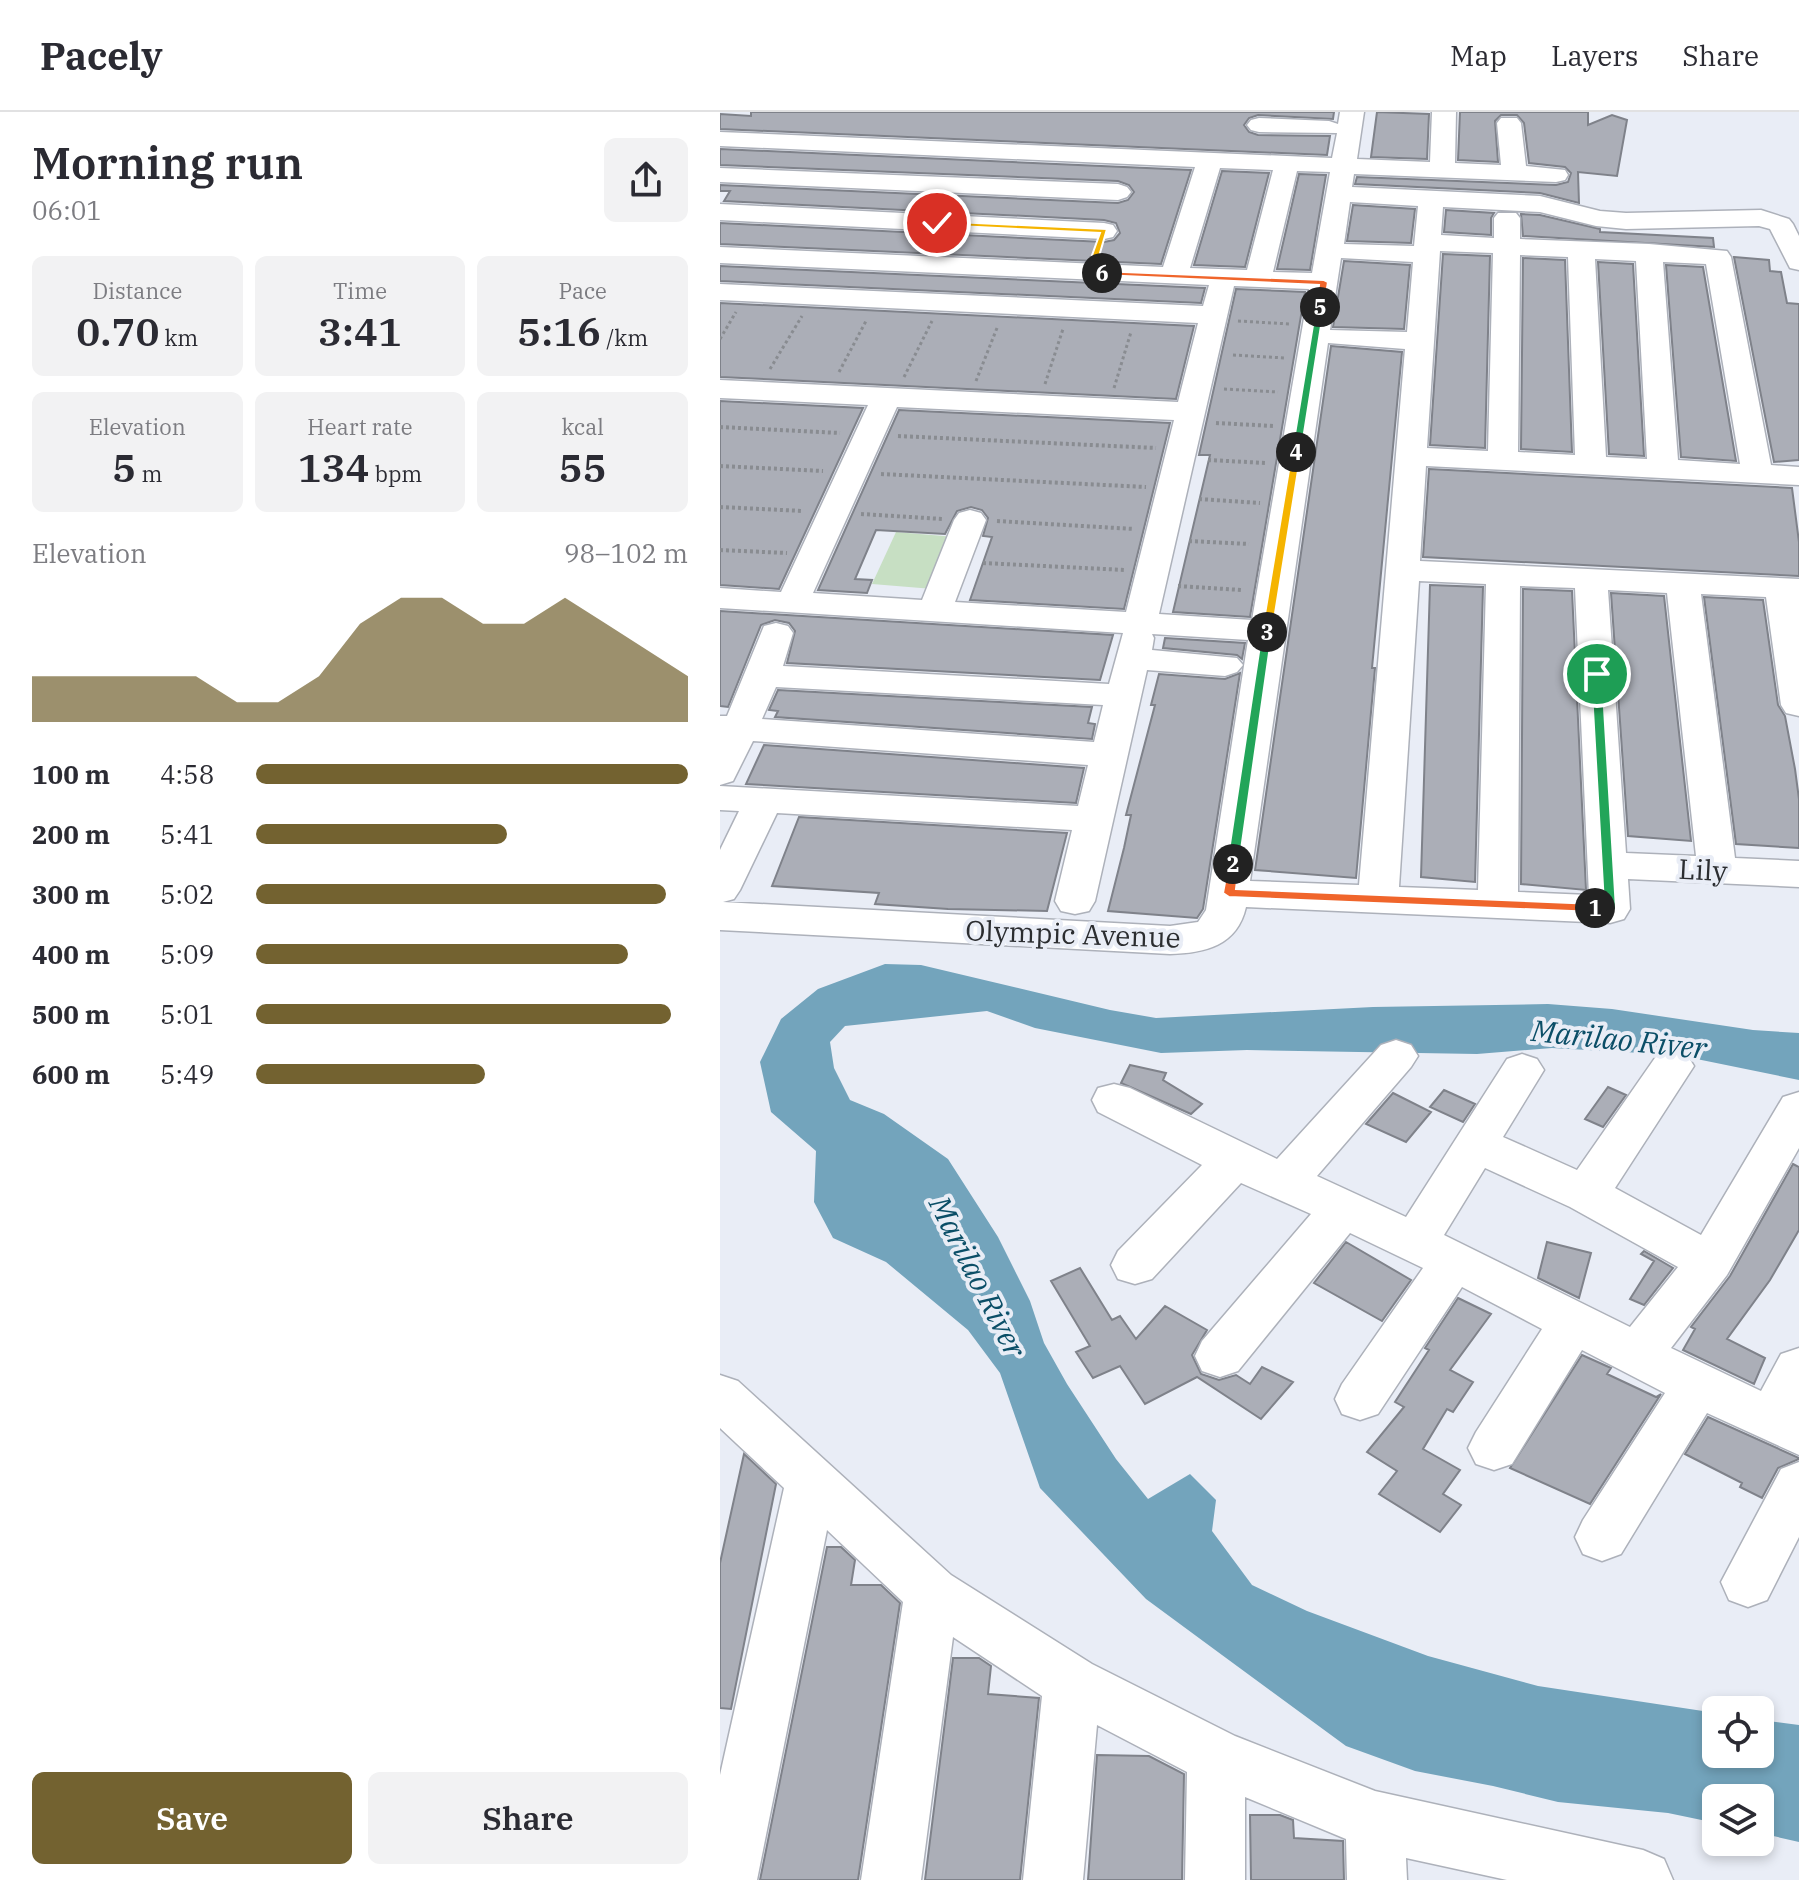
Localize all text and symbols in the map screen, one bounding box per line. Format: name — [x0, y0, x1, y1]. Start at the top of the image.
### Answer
text: Pacely — [40, 31, 163, 80]
text: Map — [1450, 37, 1507, 74]
text: Layers — [1551, 37, 1638, 74]
text: Share — [1682, 37, 1759, 74]
text: Morning run — [32, 134, 303, 191]
button: share — [604, 138, 688, 222]
pin — [903, 189, 971, 257]
text: 06:01 — [32, 193, 102, 227]
icon: check — [915, 201, 959, 245]
pin: 6 — [1082, 253, 1122, 293]
text: 6 — [1095, 258, 1109, 287]
text: Distance — [92, 276, 182, 305]
text: Time — [333, 276, 387, 305]
text: Pace — [558, 276, 607, 305]
pin: 5 — [1300, 287, 1340, 327]
text: 5 — [1313, 292, 1327, 321]
text: 0.70 — [76, 305, 159, 357]
text: 3:41 — [318, 305, 402, 357]
text: 5:16 — [517, 305, 601, 357]
text: km — [159, 323, 198, 352]
text: /km — [601, 323, 648, 352]
text: Elevation — [89, 412, 186, 441]
text: Heart rate — [307, 412, 413, 441]
text: kcal — [561, 412, 604, 441]
pin: 4 — [1276, 432, 1316, 472]
text: 4 — [1289, 437, 1303, 466]
text: 5 — [112, 441, 136, 493]
text: 134 — [298, 441, 370, 493]
text: 55 — [559, 441, 607, 493]
text: m — [136, 459, 162, 488]
text: bpm — [370, 459, 422, 488]
text: Elevation — [32, 536, 147, 570]
text: 98–102 m — [564, 536, 688, 570]
pin: 3 — [1247, 612, 1287, 652]
text: 3 — [1260, 617, 1274, 646]
pin — [1563, 640, 1631, 708]
icon: arrive — [1575, 652, 1619, 696]
text: 100 m — [32, 757, 110, 791]
text: 4:58 — [160, 757, 214, 791]
text: 200 m — [32, 817, 110, 851]
text: 5:41 — [160, 817, 214, 851]
pin: 2 — [1213, 844, 1253, 884]
text: 2 — [1226, 849, 1240, 878]
street label: Lily — [1678, 850, 1728, 889]
text: 300 m — [32, 877, 110, 911]
text: 5:02 — [160, 877, 214, 911]
pin: 1 — [1575, 888, 1615, 928]
text: 1 — [1588, 893, 1602, 922]
street label: Olympic Avenue — [965, 911, 1181, 956]
text: 400 m — [32, 937, 110, 971]
text: 5:09 — [160, 937, 214, 971]
text: 500 m — [32, 997, 110, 1031]
text: 5:01 — [160, 997, 214, 1031]
water label: Marilao River — [1529, 1010, 1710, 1067]
text: 600 m — [32, 1057, 110, 1091]
text: 5:49 — [160, 1057, 214, 1091]
water label: Marilao River — [921, 1188, 1036, 1364]
map controls — [1702, 1696, 1774, 1856]
button: locate — [1702, 1696, 1774, 1768]
button: Save — [32, 1772, 352, 1864]
button: Share — [368, 1772, 688, 1864]
button: layers — [1702, 1784, 1774, 1856]

